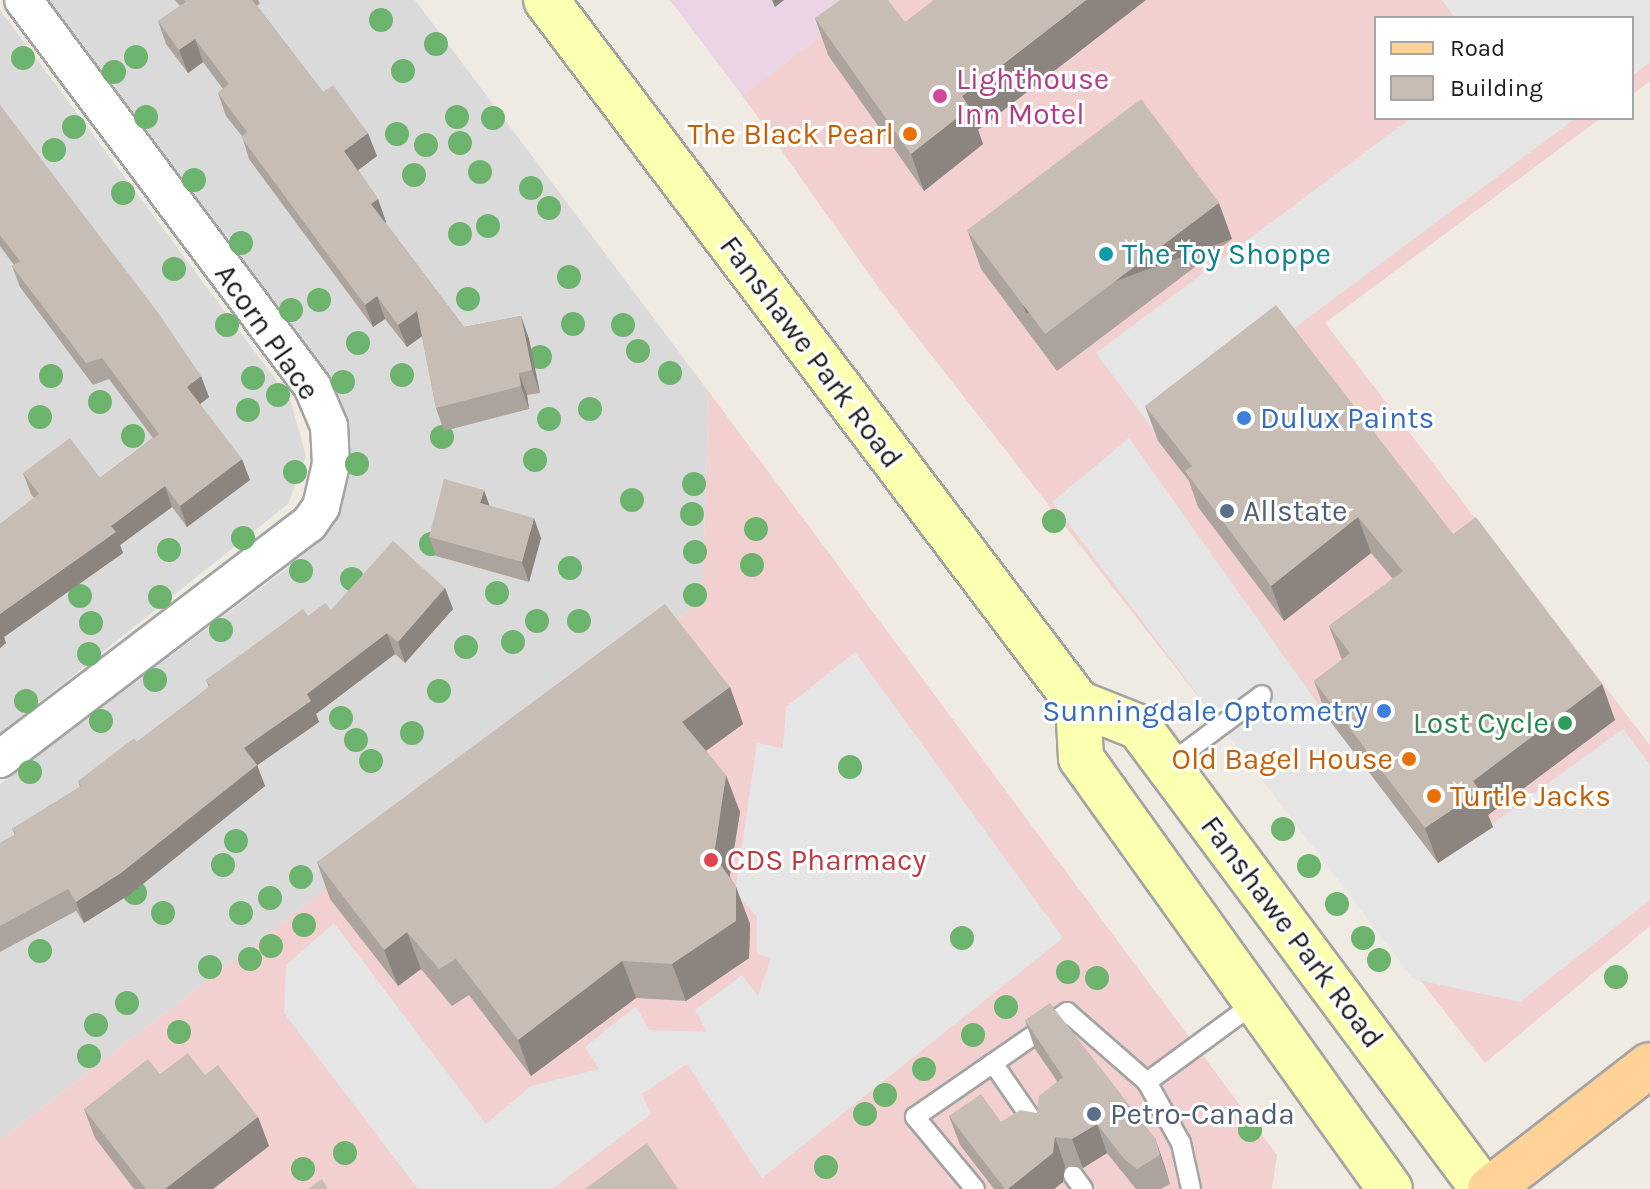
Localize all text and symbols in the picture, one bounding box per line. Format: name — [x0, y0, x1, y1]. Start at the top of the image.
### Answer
legend — [1374, 16, 1634, 120]
text: Road — [1450, 34, 1505, 62]
place label: Lighthouse Inn Motel — [956, 61, 1109, 132]
text: Building — [1450, 74, 1543, 102]
marker: Lighthouse Inn Motel — [931, 87, 949, 105]
place label: The Black Pearl — [688, 116, 894, 152]
marker: The Black Pearl — [901, 125, 919, 143]
street label: Fanshawe Park Road — [712, 229, 910, 475]
place label: The Toy Shoppe — [1122, 236, 1331, 272]
marker: The Toy Shoppe — [1097, 245, 1115, 263]
street label: Acorn Place — [207, 257, 327, 407]
place label: Dulux Paints — [1260, 400, 1434, 436]
marker: Dulux Paints — [1235, 409, 1253, 427]
place label: Allstate — [1243, 493, 1347, 529]
marker: Allstate — [1218, 502, 1236, 520]
place label: Sunningdale Optometry — [1042, 693, 1368, 729]
marker: Sunningdale Optometry — [1375, 702, 1393, 720]
place label: Lost Cycle — [1413, 705, 1549, 741]
marker: Lost Cycle — [1556, 714, 1574, 732]
place label: Old Bagel House — [1172, 741, 1393, 777]
marker: Old Bagel House — [1400, 750, 1418, 768]
place label: Turtle Jacks — [1450, 778, 1611, 814]
marker: Turtle Jacks — [1425, 787, 1443, 805]
street label: Fanshawe Park Road — [1193, 809, 1391, 1055]
place label: CDS Pharmacy — [727, 842, 927, 878]
marker: CDS Pharmacy — [702, 851, 720, 869]
place label: Petro-Canada — [1110, 1096, 1295, 1132]
marker: Petro-Canada — [1085, 1105, 1103, 1123]

